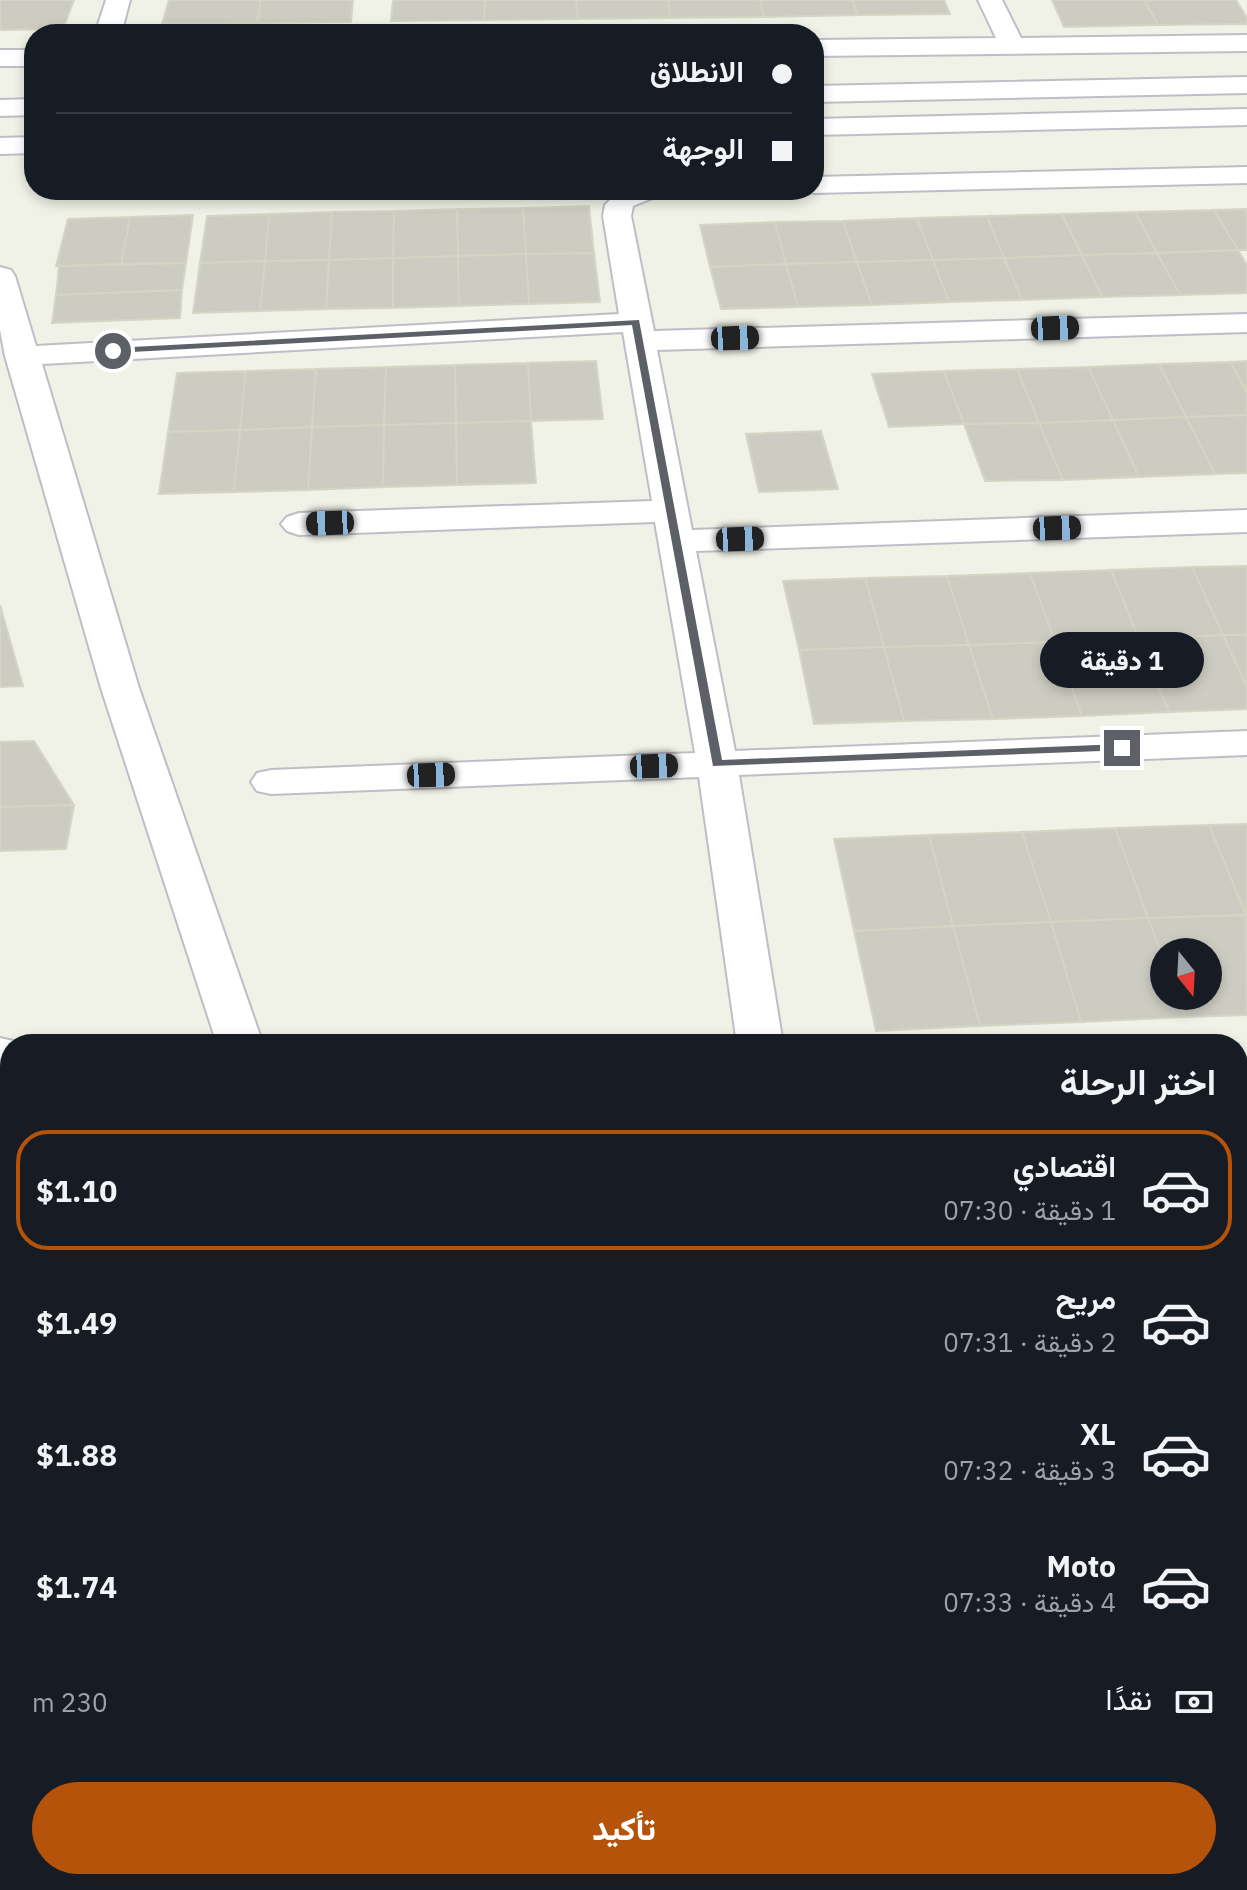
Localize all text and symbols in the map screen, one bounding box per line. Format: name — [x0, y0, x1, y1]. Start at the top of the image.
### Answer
text: الانطلاق — [650, 51, 744, 90]
text: الوجهة — [662, 128, 744, 167]
car — [1031, 315, 1079, 341]
car — [711, 325, 759, 351]
route start — [95, 333, 131, 369]
car — [306, 510, 354, 536]
car — [1033, 515, 1081, 541]
car — [716, 526, 764, 552]
callout: 1 دقيقة — [1040, 632, 1204, 688]
text: 1 دقيقة — [1080, 643, 1164, 677]
route end — [1104, 730, 1140, 766]
car — [630, 753, 678, 779]
car — [407, 762, 455, 788]
north arrow — [1150, 938, 1222, 1010]
map controls — [1150, 938, 1222, 1010]
text: اختر الرحلة — [1060, 1058, 1216, 1105]
text: اقتصادي — [1013, 1146, 1116, 1185]
icon: car — [1140, 1154, 1212, 1226]
text: $1.10 — [36, 1171, 117, 1210]
text: 1 دقيقة · 07:30 — [943, 1193, 1116, 1227]
text: مريح — [1056, 1278, 1116, 1317]
icon: car — [1140, 1286, 1212, 1358]
text: $1.49 — [36, 1303, 117, 1342]
text: 2 دقيقة · 07:31 — [943, 1325, 1116, 1359]
text: XL — [1080, 1414, 1116, 1453]
icon: car — [1140, 1418, 1212, 1490]
text: $1.88 — [36, 1435, 117, 1474]
text: 3 دقيقة · 07:32 — [943, 1453, 1116, 1487]
text: Moto — [1046, 1546, 1116, 1585]
icon: car — [1140, 1550, 1212, 1622]
text: $1.74 — [36, 1567, 117, 1606]
text: 4 دقيقة · 07:33 — [943, 1585, 1116, 1619]
text: نقدًا — [1106, 1679, 1152, 1718]
icon: cash — [1172, 1680, 1216, 1724]
text: 230 m — [32, 1685, 108, 1719]
button: تأكيد — [32, 1782, 1216, 1874]

